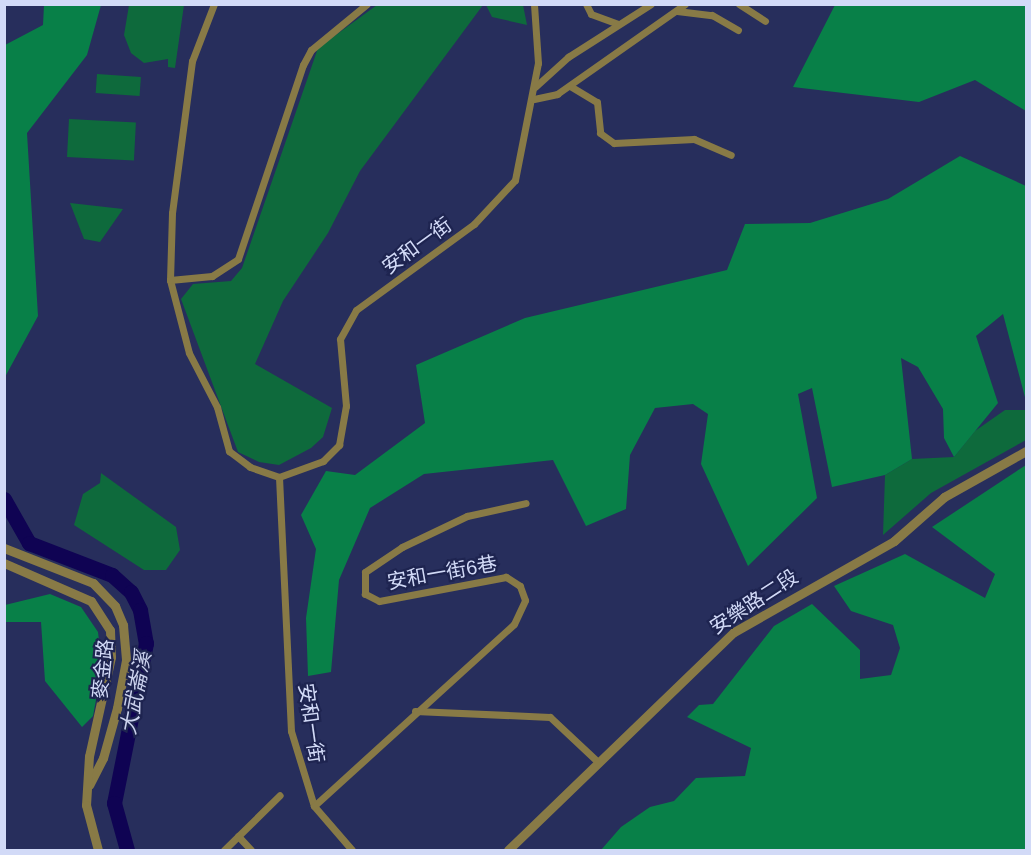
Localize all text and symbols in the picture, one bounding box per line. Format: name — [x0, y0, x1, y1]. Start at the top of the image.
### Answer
street label: 安和一街 — [378, 213, 456, 279]
street label: 安和一街6巷 — [385, 552, 499, 594]
street label: 安樂路二段 — [706, 565, 802, 639]
street label: 麥金路 — [88, 638, 118, 700]
water label: 大武崙溪 — [116, 649, 156, 737]
street label: 安和一街 — [294, 682, 328, 764]

